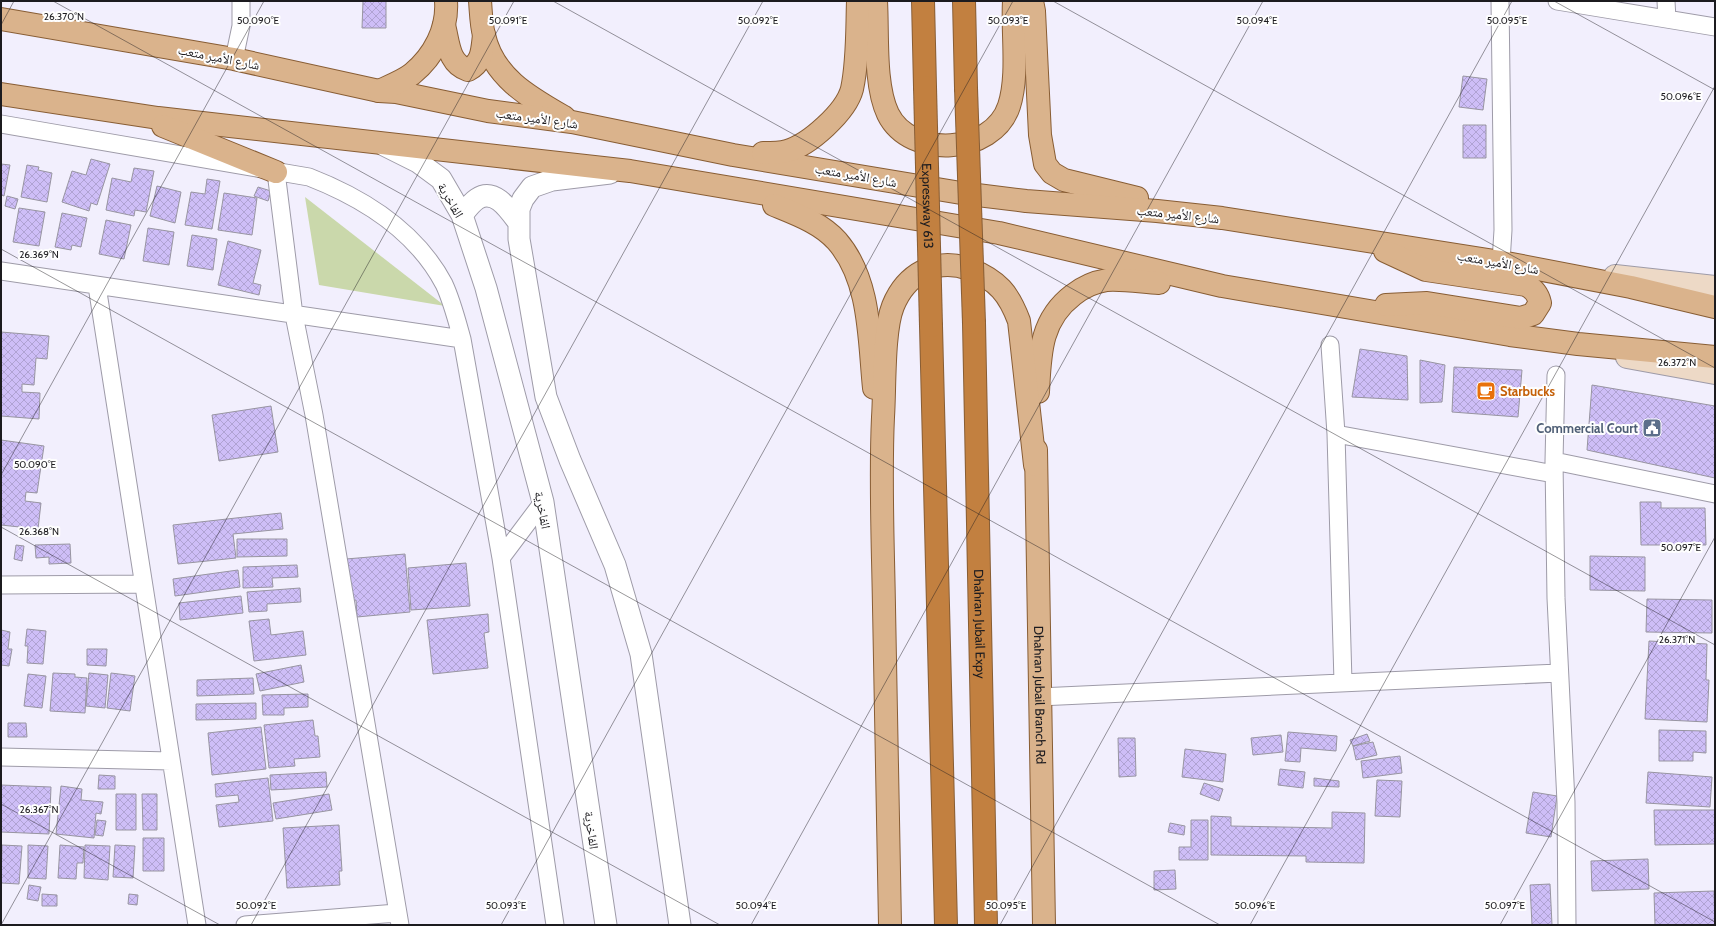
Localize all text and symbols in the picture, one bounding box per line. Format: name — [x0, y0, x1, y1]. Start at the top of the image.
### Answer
text: 26.370°N — [44, 10, 84, 23]
text: 50.090°E — [237, 14, 280, 27]
text: 50.091°E — [489, 14, 528, 27]
text: 50.092°E — [738, 14, 779, 27]
text: 50.093°E — [988, 14, 1029, 27]
text: 50.094°E — [1237, 14, 1278, 27]
text: 50.095°E — [1487, 14, 1528, 27]
street label: شارع الأمير متعب — [176, 41, 261, 75]
text: 50.096°E — [1661, 90, 1702, 103]
street label: شارع الأمير متعب — [495, 104, 579, 134]
street label: شارع الأمير متعب — [813, 160, 898, 192]
street label: Expressway 613 — [919, 163, 937, 249]
street label: الفاخرية — [434, 180, 467, 221]
street label: شارع الأمير متعب — [1136, 202, 1220, 228]
street label: شارع الأمير متعب — [1455, 247, 1540, 279]
text: 26.369°N — [19, 248, 59, 261]
text: 26.372°N — [1658, 356, 1696, 369]
cafe icon: Starbucks — [1475, 380, 1497, 402]
place label: Starbucks — [1500, 383, 1555, 399]
public building icon: Commercial Court — [1641, 417, 1663, 439]
place label: Commercial Court — [1536, 420, 1639, 436]
text: 50.090°E — [14, 458, 57, 471]
street label: الفاخرية — [531, 490, 554, 530]
text: 26.368°N — [19, 525, 59, 538]
text: 50.097°E — [1661, 541, 1702, 554]
street label: Dhahran Jubail Expy — [971, 569, 989, 679]
street label: Dhahran Jubail Branch Rd — [1031, 626, 1049, 764]
text: 26.371°N — [1659, 633, 1695, 646]
text: 26.367°N — [20, 803, 59, 816]
street label: الفاخرية — [580, 810, 603, 850]
text: 50.092°E — [236, 899, 277, 912]
text: 50.093°E — [486, 899, 527, 912]
text: 50.094°E — [736, 899, 777, 912]
text: 50.095°E — [986, 899, 1027, 912]
text: 50.096°E — [1235, 899, 1276, 912]
text: 50.097°E — [1485, 899, 1526, 912]

